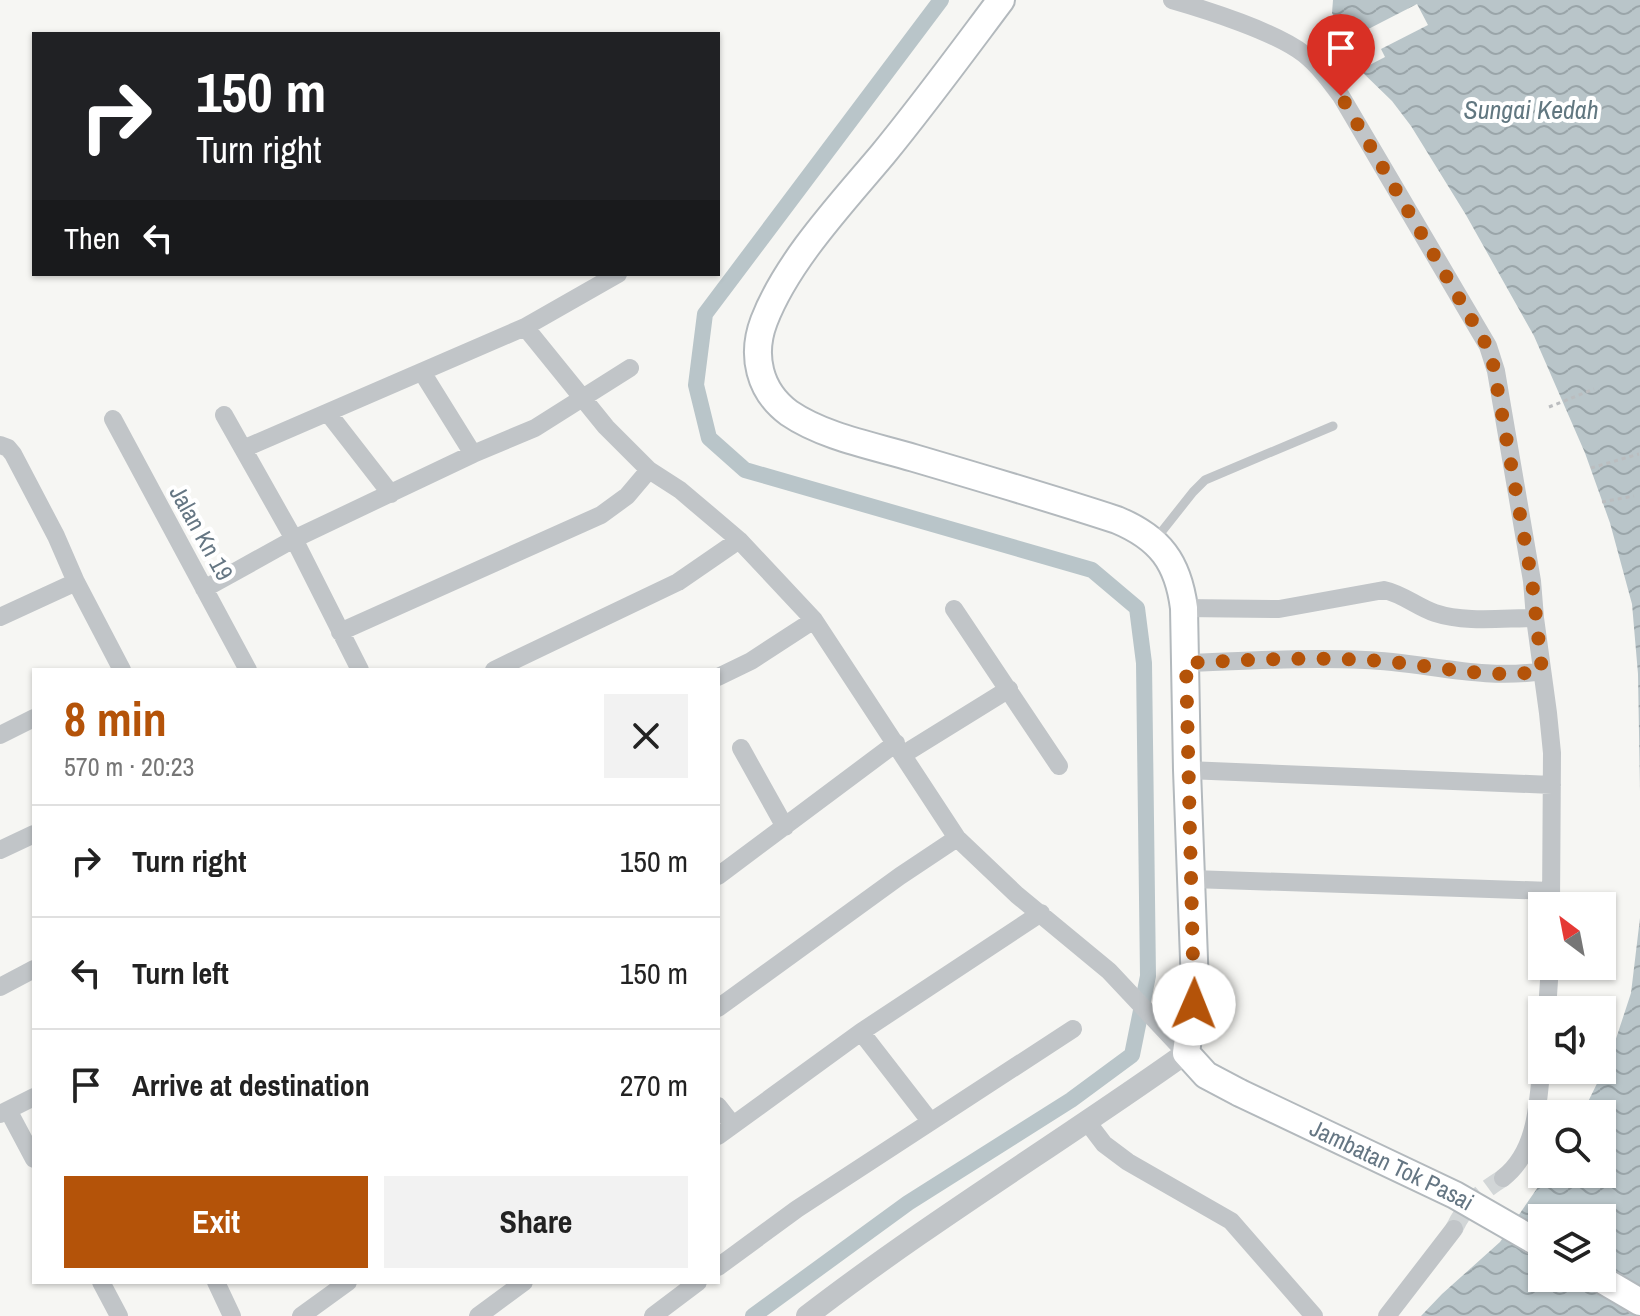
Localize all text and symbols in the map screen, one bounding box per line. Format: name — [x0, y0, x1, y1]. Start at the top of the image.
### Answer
pin — [1307, 14.0, 1375, 96]
icon: arrive — [1319, 26, 1363, 70]
text: 150 m — [196, 54, 326, 129]
icon: right — [64, 64, 168, 168]
water label: Sungai Kedah — [1463, 92, 1599, 127]
text: Turn right — [196, 126, 321, 174]
icon: left — [136, 216, 180, 260]
text: Then — [64, 218, 120, 258]
street label: Jalan Kn 19 — [163, 479, 241, 586]
text: 8 min — [64, 686, 167, 751]
button: close — [604, 694, 688, 778]
text: 570 m · 20:23 — [64, 749, 194, 784]
icon: right — [64, 839, 108, 883]
text: Turn right — [132, 841, 246, 881]
text: 150 m — [620, 841, 688, 881]
north arrow — [1528, 892, 1616, 980]
map controls — [1528, 892, 1616, 1292]
icon: left — [64, 951, 108, 995]
text: Turn left — [132, 953, 229, 993]
text: 150 m — [620, 953, 688, 993]
position arrow — [1152, 962, 1236, 1046]
button: sound — [1528, 996, 1616, 1084]
icon: arrive — [64, 1063, 108, 1107]
text: Arrive at destination — [132, 1065, 370, 1105]
text: 270 m — [620, 1065, 688, 1105]
button: search — [1528, 1100, 1616, 1188]
street label: Jambatan Tok Pasai — [1305, 1111, 1480, 1218]
button: Exit — [64, 1176, 368, 1268]
button: Share — [384, 1176, 688, 1268]
button: layers — [1528, 1204, 1616, 1292]

